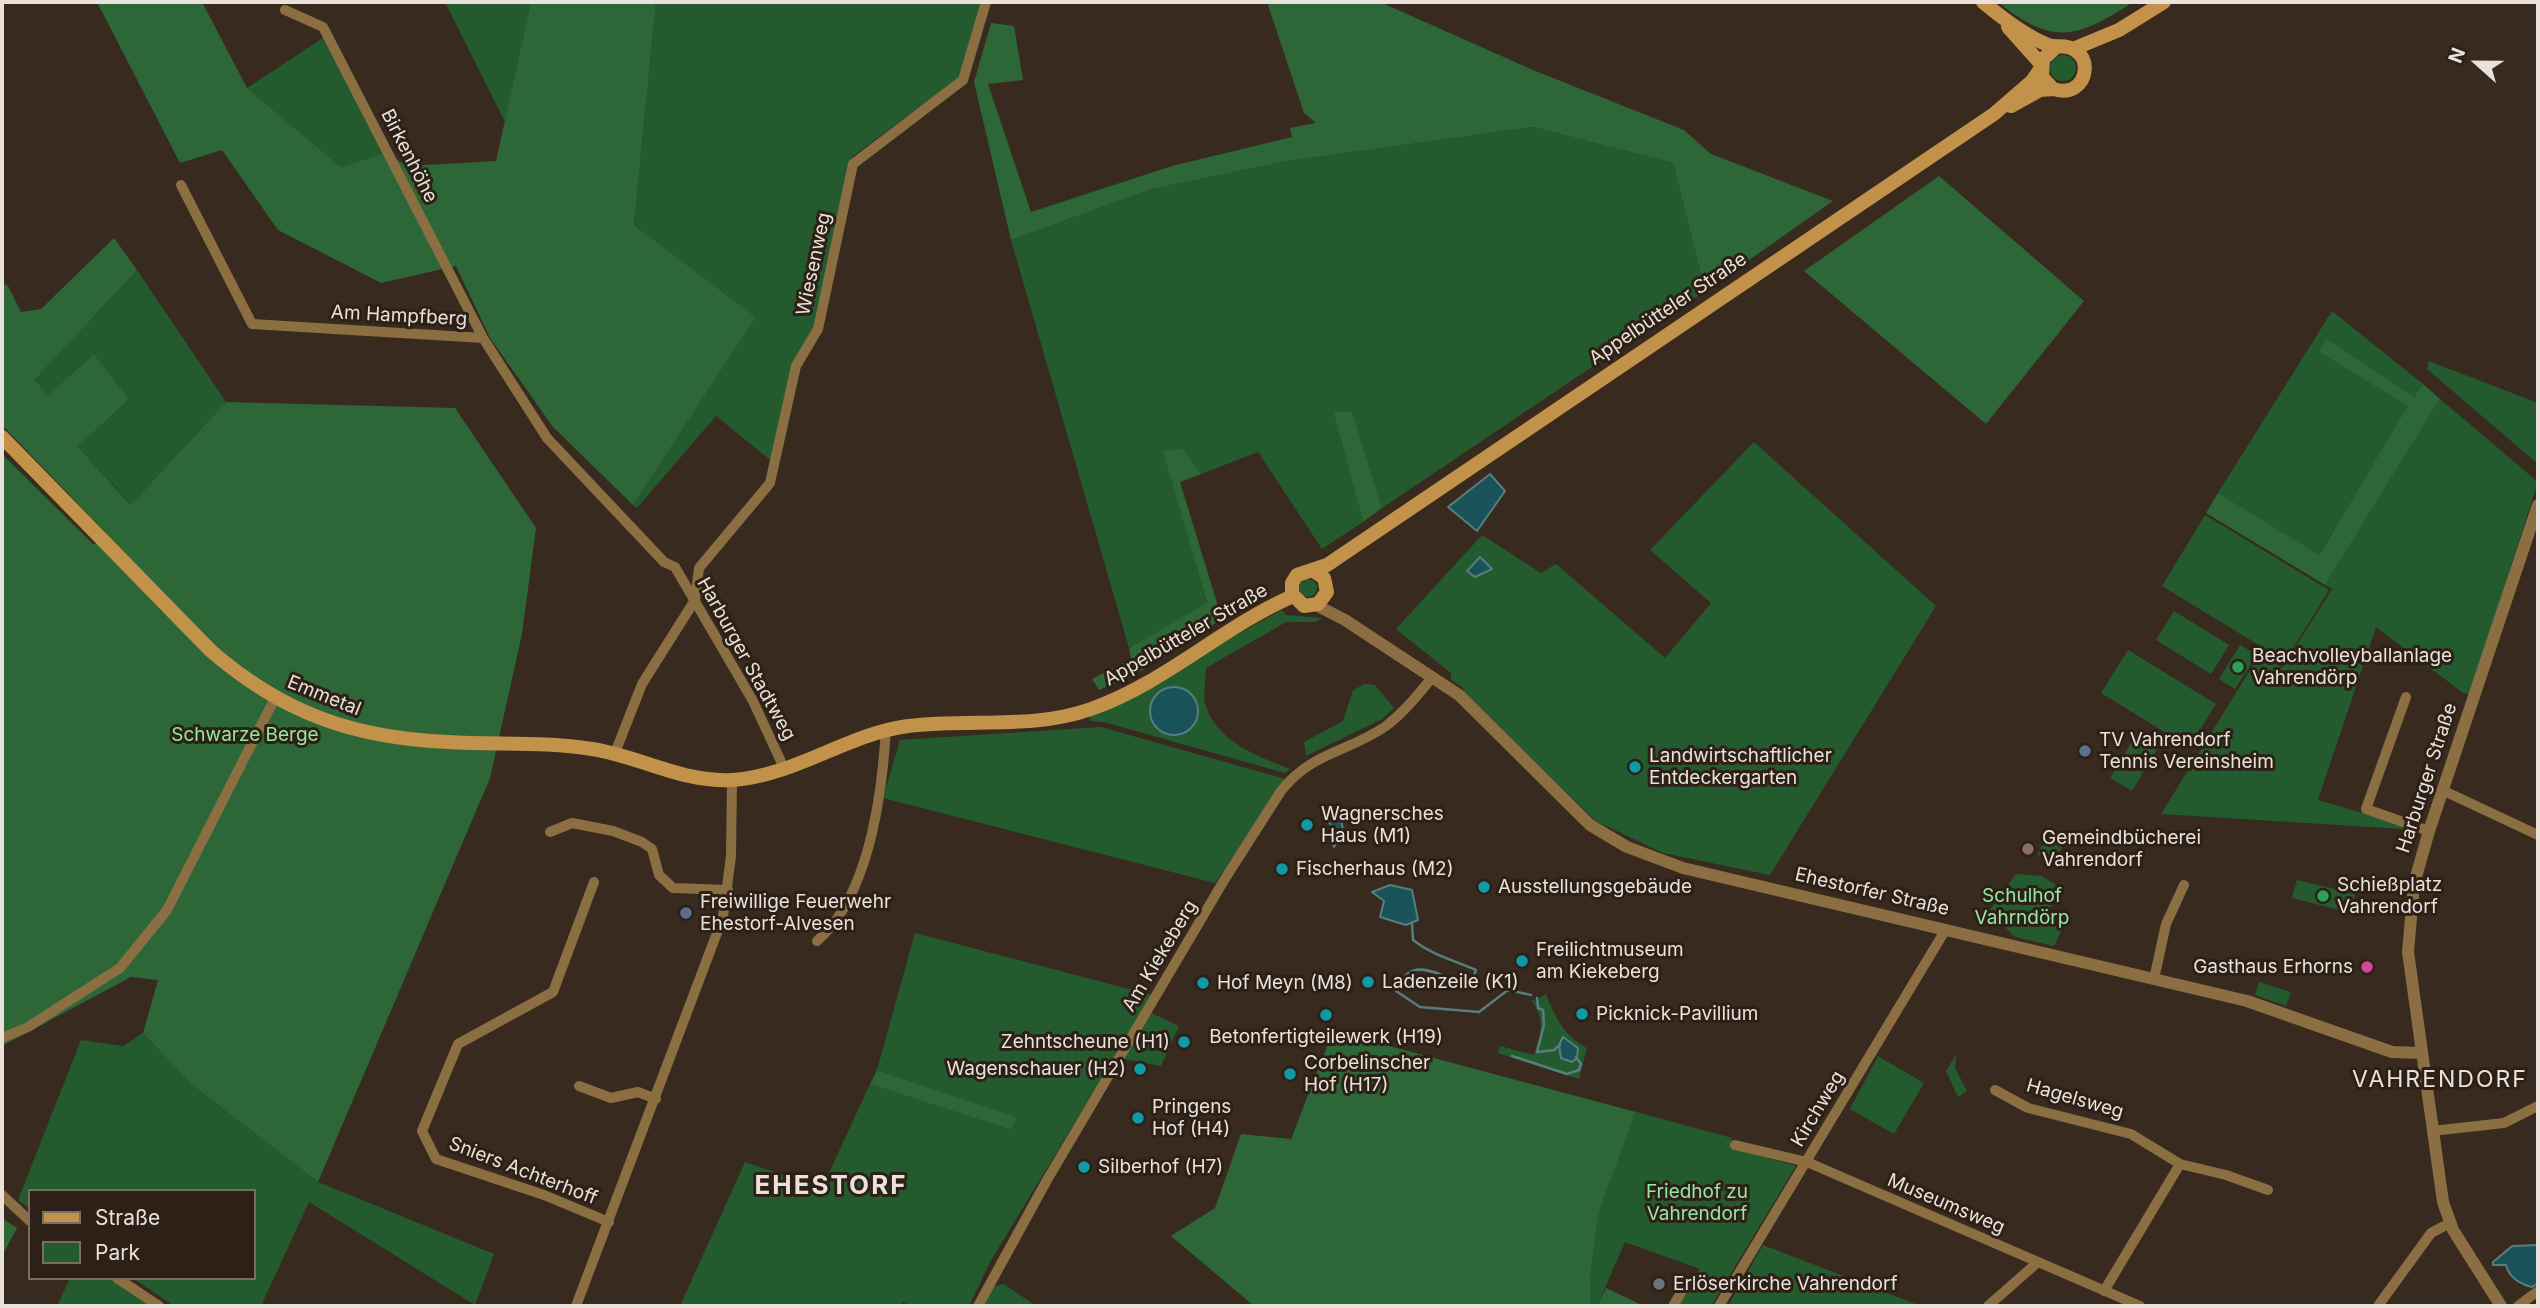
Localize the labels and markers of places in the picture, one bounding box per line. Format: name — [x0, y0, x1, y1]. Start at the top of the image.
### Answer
place label: Beachvolleyballanlage Vahrendörp — [2252, 645, 2452, 689]
marker: Beachvolleyballanlage Vahrendörp — [2230, 659, 2246, 675]
place label: TV Vahrendorf Tennis Vereinsheim — [2099, 729, 2274, 773]
marker: TV Vahrendorf Tennis Vereinsheim — [2077, 743, 2093, 759]
place label: Landwirtschaftlicher Entdeckergarten — [1649, 745, 1832, 789]
marker: Landwirtschaftlicher Entdeckergarten — [1627, 759, 1643, 775]
place label: Wagnersches Haus (M1) — [1321, 803, 1444, 847]
marker: Wagnersches Haus (M1) — [1299, 817, 1315, 833]
place label: Gemeindbücherei Vahrendorf — [2042, 827, 2201, 871]
marker: Gemeindbücherei Vahrendorf — [2020, 841, 2036, 857]
place label: Fischerhaus (M2) — [1296, 858, 1454, 880]
marker: Fischerhaus (M2) — [1274, 861, 1290, 877]
place label: Schießplatz Vahrendorf — [2337, 874, 2442, 918]
place label: Ausstellungsgebäude — [1498, 876, 1692, 898]
marker: Ausstellungsgebäude — [1476, 879, 1492, 895]
marker: Schießplatz Vahrendorf — [2315, 888, 2331, 904]
place label: Freiwillige Feuerwehr Ehestorf-Alvesen — [700, 891, 891, 935]
marker: Freiwillige Feuerwehr Ehestorf-Alvesen — [678, 905, 694, 921]
place label: Freilichtmuseum am Kiekeberg — [1536, 939, 1684, 983]
marker: Freilichtmuseum am Kiekeberg — [1514, 953, 1530, 969]
place label: Gasthaus Erhorns — [2193, 956, 2353, 978]
marker: Gasthaus Erhorns — [2359, 959, 2375, 975]
place label: Ladenzeile (K1) — [1382, 971, 1519, 993]
place label: Hof Meyn (M8) — [1217, 972, 1353, 994]
marker: Ladenzeile (K1) — [1360, 974, 1376, 990]
marker: Hof Meyn (M8) — [1195, 975, 1211, 991]
place label: Picknick-Pavillium — [1596, 1003, 1758, 1025]
marker: Picknick-Pavillium — [1574, 1006, 1590, 1022]
marker: Betonfertigteilewerk (H19) — [1318, 1007, 1334, 1023]
place label: Betonfertigteilewerk (H19) — [1209, 1026, 1443, 1048]
place label: Zehntscheune (H1) — [1001, 1031, 1170, 1053]
marker: Zehntscheune (H1) — [1176, 1034, 1192, 1050]
place label: Corbelinscher Hof (H17) — [1304, 1052, 1430, 1096]
place label: Wagenschauer (H2) — [946, 1058, 1126, 1080]
marker: Wagenschauer (H2) — [1132, 1061, 1148, 1077]
marker: Corbelinscher Hof (H17) — [1282, 1066, 1298, 1082]
place label: Pringens Hof (H4) — [1152, 1096, 1231, 1140]
marker: Pringens Hof (H4) — [1130, 1110, 1146, 1126]
place label: Silberhof (H7) — [1098, 1156, 1223, 1178]
marker: Silberhof (H7) — [1076, 1159, 1092, 1175]
place label: Erlöserkirche Vahrendorf — [1673, 1273, 1897, 1295]
marker: Erlöserkirche Vahrendorf — [1651, 1276, 1667, 1292]

